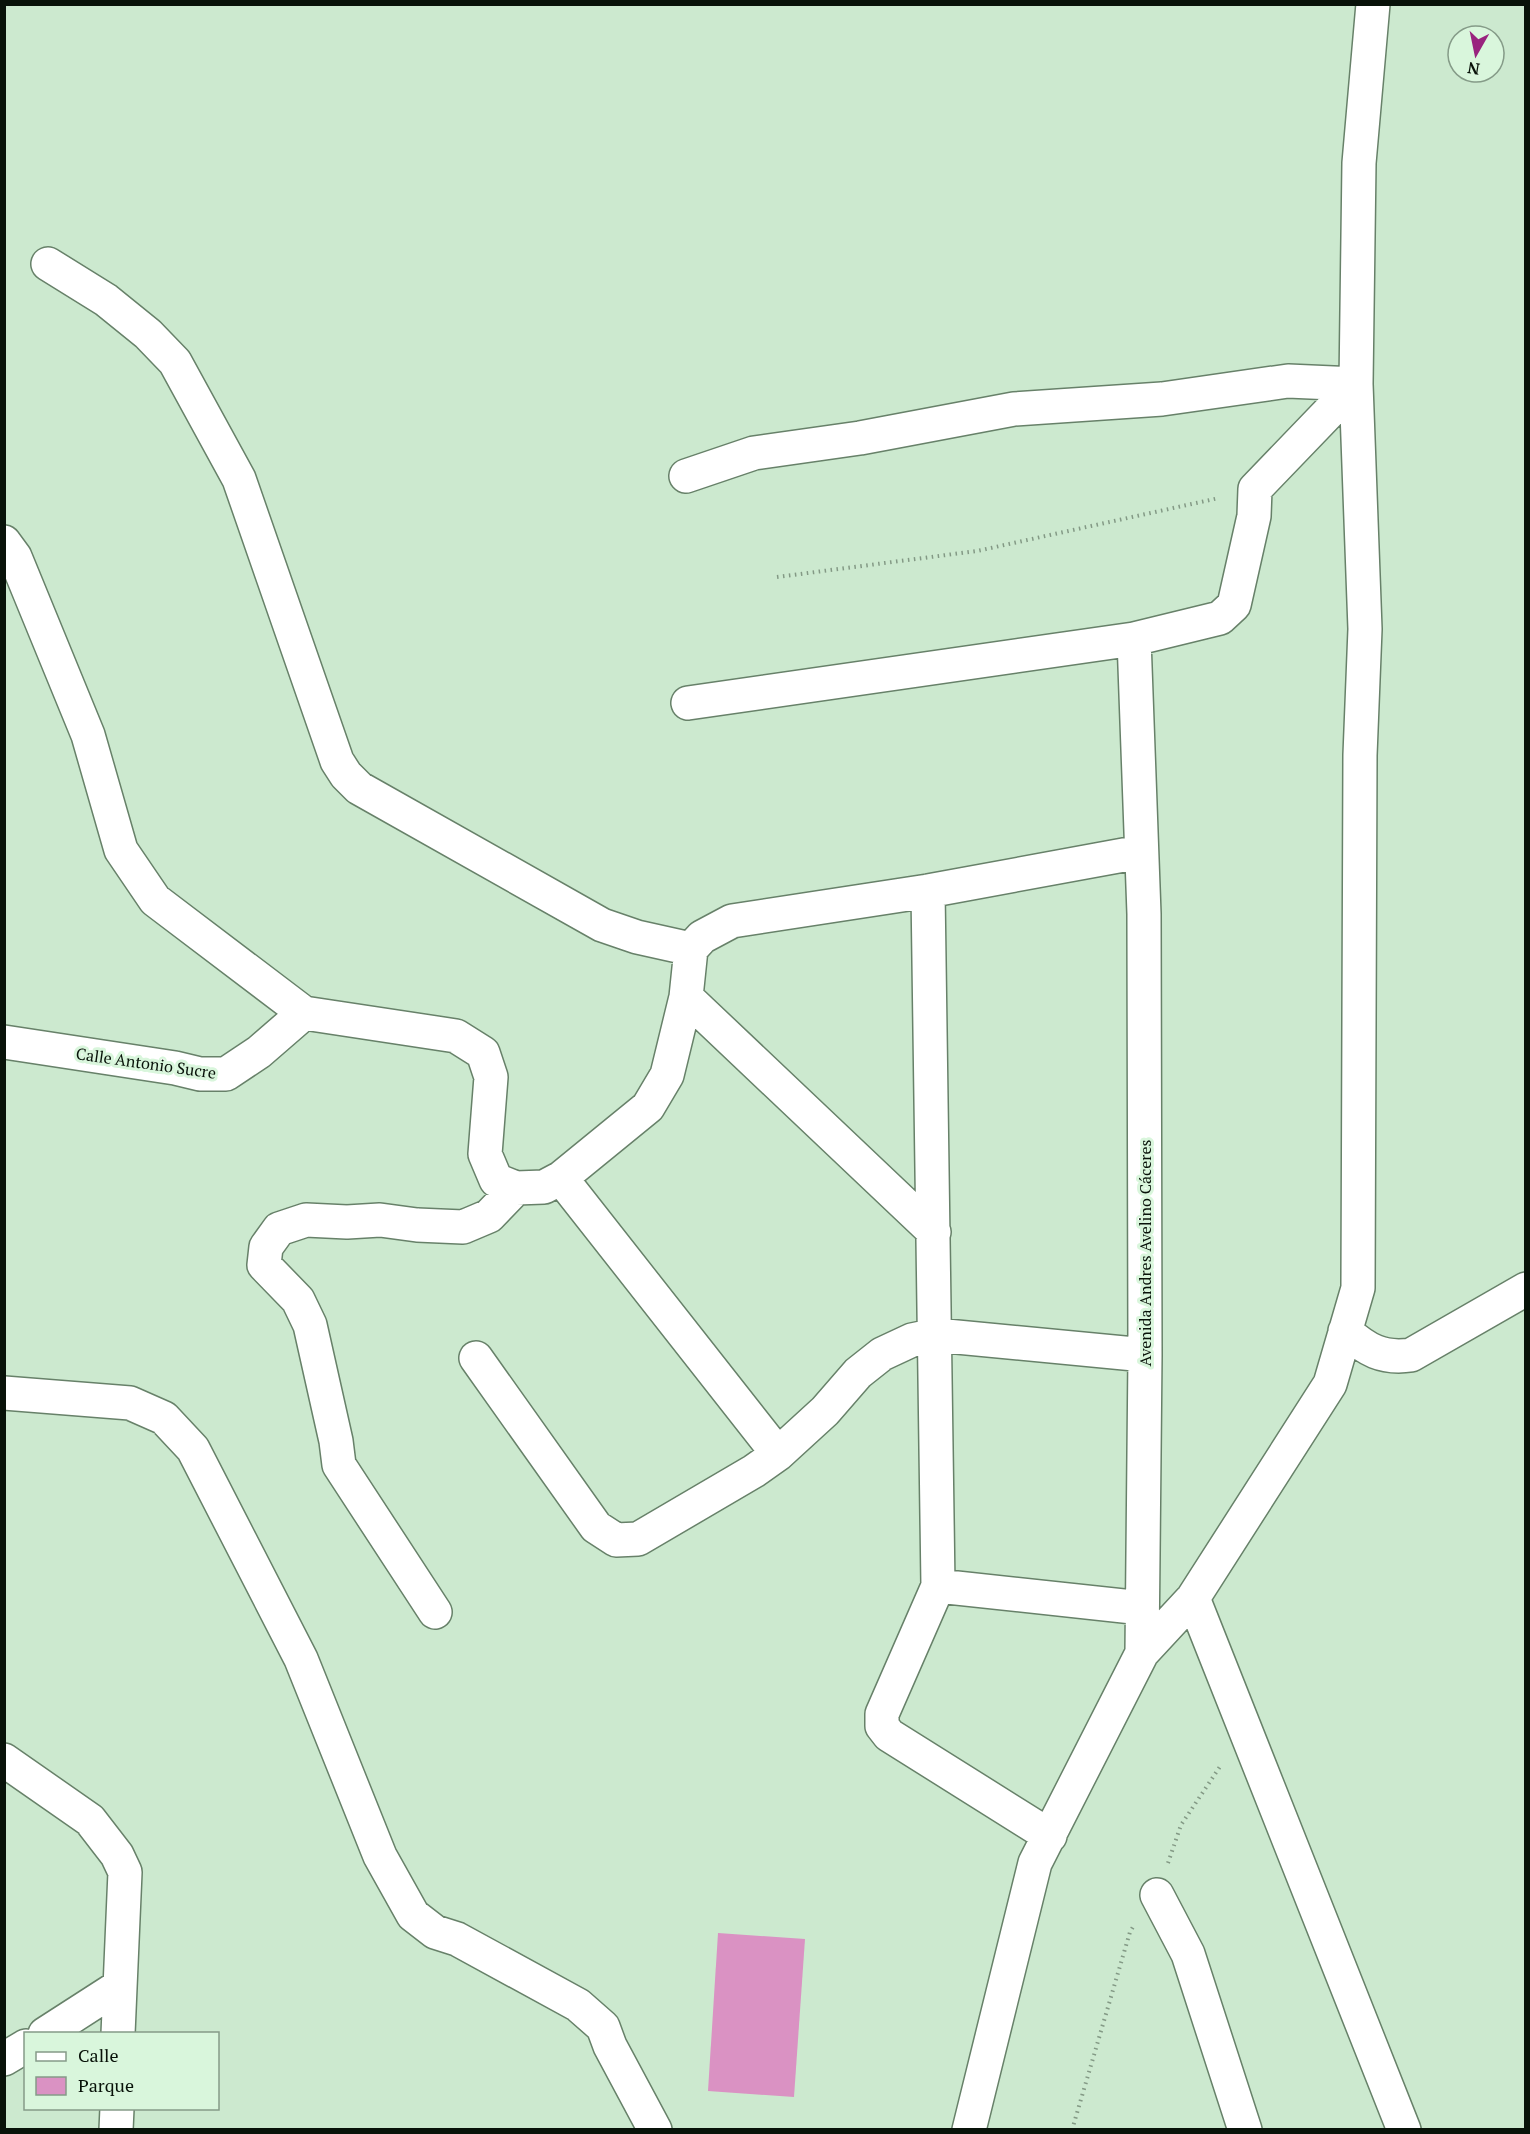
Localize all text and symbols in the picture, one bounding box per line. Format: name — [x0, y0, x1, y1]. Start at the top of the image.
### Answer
north arrow — [1446, 24, 1506, 84]
text: N — [1466, 57, 1481, 81]
street label: Calle Antonio Sucre — [74, 1042, 218, 1084]
street label: Avenida Andres Avelino Cáceres — [1134, 1140, 1156, 1366]
legend — [24, 2032, 219, 2110]
text: Calle — [78, 2043, 119, 2067]
text: Parque — [78, 2073, 134, 2097]

